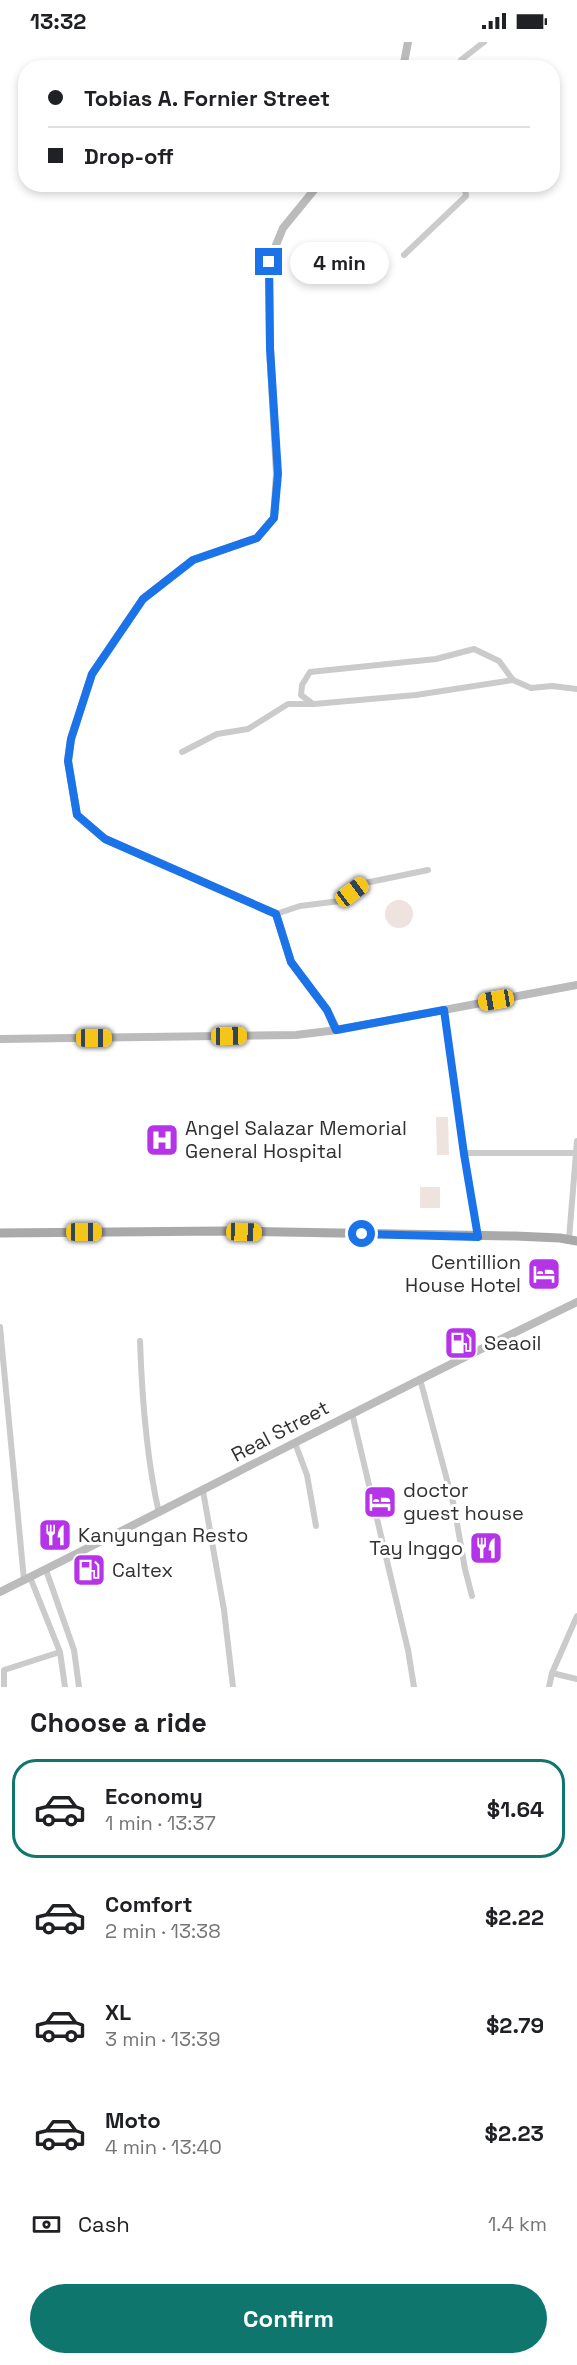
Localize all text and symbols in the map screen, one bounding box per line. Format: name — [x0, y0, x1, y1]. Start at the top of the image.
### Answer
text: 13:32 — [30, 7, 86, 35]
text: Tobias A. Fornier Street — [84, 84, 330, 112]
text: Drop-off — [84, 142, 174, 170]
callout: 4 min — [290, 241, 389, 283]
route end — [255, 248, 282, 275]
text: 4 min — [313, 250, 366, 276]
car — [332, 874, 372, 910]
car — [477, 988, 515, 1012]
car — [211, 1027, 247, 1045]
car — [76, 1029, 112, 1047]
place label: Angel Salazar Memorial General Hospital — [185, 1115, 407, 1164]
hospital icon: Angel Salazar Memorial General Hospital — [144, 1122, 180, 1158]
route start — [348, 1220, 375, 1247]
car — [226, 1222, 262, 1242]
car — [66, 1223, 102, 1241]
place label: Centillion House Hotel — [405, 1249, 521, 1298]
hotel icon: Centillion House Hotel — [526, 1256, 562, 1292]
fuel station icon: Seaoil — [443, 1325, 479, 1361]
place label: Seaoil — [484, 1330, 542, 1356]
street label: Real Street — [227, 1394, 333, 1468]
place label: doctor guest house — [403, 1477, 524, 1526]
hotel icon: doctor guest house — [362, 1484, 398, 1520]
restaurant icon: Kanyungan Resto — [37, 1517, 73, 1553]
place label: Kanyungan Resto — [78, 1522, 248, 1548]
restaurant icon: Tay Inggo — [468, 1530, 504, 1566]
place label: Tay Inggo — [369, 1535, 463, 1561]
fuel station icon: Caltex — [71, 1552, 107, 1588]
place label: Caltex — [112, 1557, 173, 1583]
text: Choose a ride — [30, 1705, 207, 1740]
icon: car — [33, 1782, 87, 1836]
text: Economy — [105, 1782, 203, 1810]
text: $1.64 — [487, 1795, 544, 1823]
text: 1 min · 13:37 — [105, 1810, 216, 1836]
icon: car — [33, 1890, 87, 1944]
text: Comfort — [105, 1890, 193, 1918]
text: $2.22 — [485, 1903, 544, 1931]
text: 2 min · 13:38 — [105, 1918, 221, 1944]
icon: car — [33, 1998, 87, 2052]
text: XL — [105, 1998, 131, 2026]
text: $2.79 — [486, 2011, 544, 2039]
text: 3 min · 13:39 — [105, 2026, 220, 2052]
icon: car — [33, 2106, 87, 2160]
text: Moto — [105, 2106, 161, 2134]
text: $2.23 — [485, 2119, 544, 2147]
text: 4 min · 13:40 — [105, 2134, 222, 2160]
icon: cash — [30, 2208, 63, 2241]
text: Cash — [78, 2210, 130, 2238]
text: 1.4 km — [488, 2211, 547, 2237]
button: Confirm — [30, 2284, 547, 2353]

